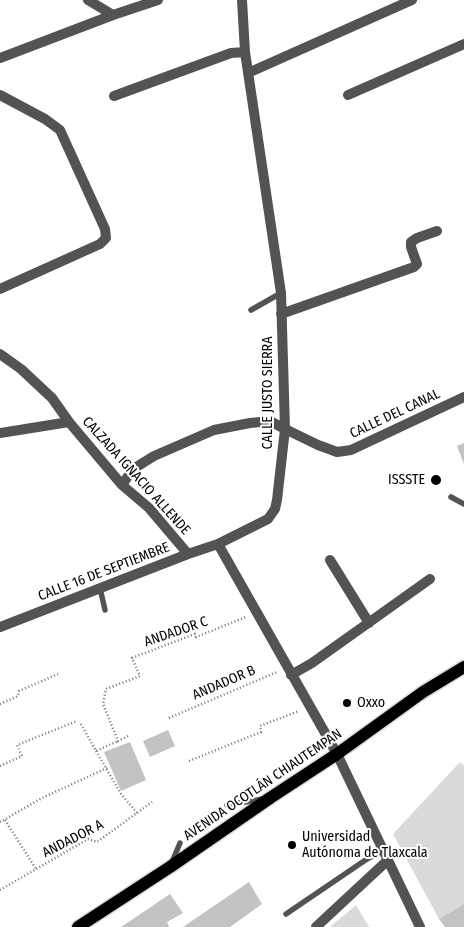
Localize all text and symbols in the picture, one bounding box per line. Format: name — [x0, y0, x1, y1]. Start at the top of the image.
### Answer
street label: CALLE JUSTO SIERRA — [260, 336, 276, 450]
street label: CALLE DEL CANAL — [347, 386, 443, 442]
street label: CALZADA IGNACIO ALLENDE — [79, 413, 193, 539]
place label: ISSSTE — [388, 472, 425, 488]
marker: ISSSTE — [429, 473, 443, 487]
street label: CALLE 16 DE SEPTIEMBRE — [36, 539, 172, 605]
street label: ANDADOR C — [142, 613, 210, 651]
street label: ANDADOR B — [190, 662, 258, 704]
place label: Oxxo — [357, 695, 385, 711]
marker: Oxxo — [341, 697, 353, 709]
street label: AVENIDA OCOTLÁN CHIAUTEMPAN — [181, 726, 345, 844]
street label: ANDADOR A — [40, 816, 106, 862]
place label: Universidad Autónoma de Tlaxcala — [302, 829, 428, 862]
marker: Universidad Autónoma de Tlaxcala — [286, 839, 298, 851]

